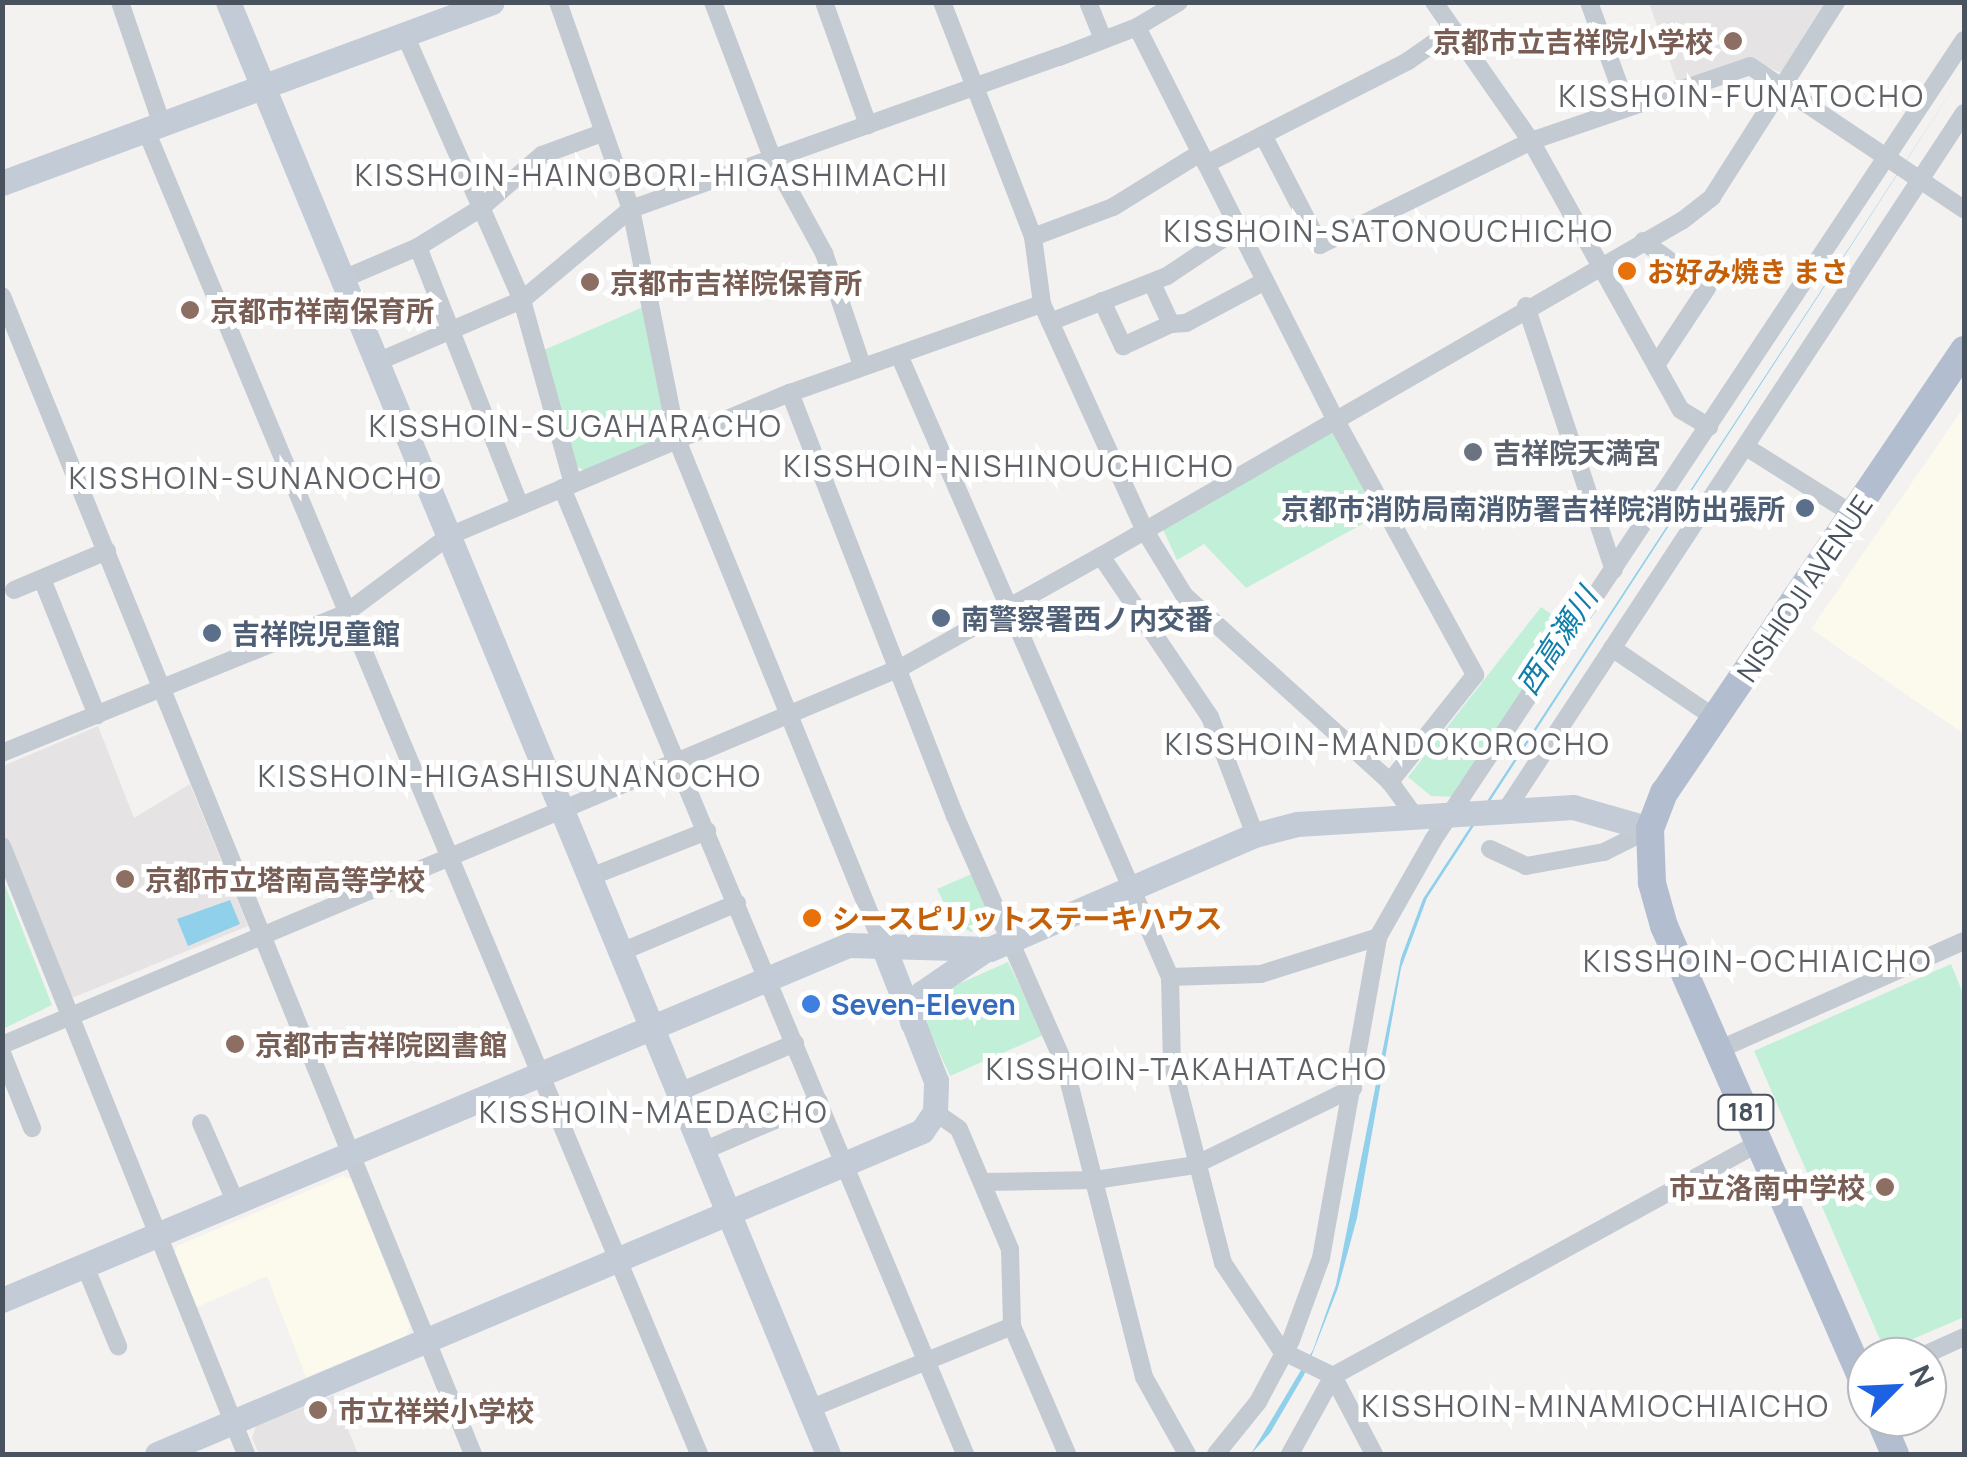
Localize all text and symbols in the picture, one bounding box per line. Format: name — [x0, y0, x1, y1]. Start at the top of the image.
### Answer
place label: 京都市立吉祥院小学校 — [1433, 24, 1713, 58]
marker: 京都市立吉祥院小学校 — [1722, 30, 1744, 52]
district label: KISSHOIN-FUNATOCHO — [1559, 78, 1925, 114]
district label: KISSHOIN-HAINOBORI-HIGASHIMACHI — [355, 157, 949, 193]
district label: KISSHOIN-SATONOUCHICHO — [1164, 213, 1614, 249]
place label: お好み焼き まさ — [1647, 254, 1849, 288]
marker: お好み焼き まさ — [1616, 260, 1638, 282]
place label: 京都市吉祥院保育所 — [610, 265, 862, 299]
marker: 京都市吉祥院保育所 — [579, 271, 601, 293]
place label: 京都市祥南保育所 — [210, 293, 434, 327]
marker: 京都市祥南保育所 — [179, 299, 201, 321]
district label: KISSHOIN-SUGAHARACHO — [369, 408, 783, 444]
place label: 吉祥院天満宮 — [1493, 435, 1661, 469]
marker: 吉祥院天満宮 — [1462, 441, 1484, 463]
district label: KISSHOIN-NISHINOUCHICHO — [783, 448, 1235, 484]
district label: KISSHOIN-SUNANOCHO — [69, 460, 443, 496]
street label: NISHIOJI AVENUE — [1729, 488, 1879, 688]
place label: 京都市消防局南消防署吉祥院消防出張所 — [1281, 491, 1785, 525]
marker: 京都市消防局南消防署吉祥院消防出張所 — [1794, 497, 1816, 519]
water label: 西高瀬川 — [1509, 581, 1605, 701]
place label: 南警察署西ノ内交番 — [961, 601, 1213, 635]
marker: 南警察署西ノ内交番 — [930, 607, 952, 629]
place label: 吉祥院児童館 — [232, 616, 400, 650]
marker: 吉祥院児童館 — [201, 622, 223, 644]
district label: KISSHOIN-MANDOKOROCHO — [1165, 726, 1611, 762]
district label: KISSHOIN-HIGASHISUNANOCHO — [258, 758, 762, 794]
place label: 京都市立塔南高等学校 — [145, 862, 425, 896]
marker: 京都市立塔南高等学校 — [114, 868, 136, 890]
place label: シースピリットステーキハウス — [832, 901, 1224, 935]
marker: シースピリットステーキハウス — [801, 907, 823, 929]
district label: KISSHOIN-OCHIAICHO — [1583, 943, 1933, 979]
place label: Seven-Eleven — [831, 987, 1016, 1021]
marker: Seven-Eleven — [800, 993, 822, 1015]
place label: 京都市吉祥院図書館 — [255, 1027, 507, 1061]
marker: 京都市吉祥院図書館 — [224, 1033, 246, 1055]
district label: KISSHOIN-TAKAHATACHO — [985, 1051, 1389, 1087]
road number: 181 — [1716, 1092, 1776, 1132]
district label: KISSHOIN-MAEDACHO — [479, 1094, 829, 1130]
place label: 市立洛南中学校 — [1669, 1170, 1865, 1204]
marker: 市立洛南中学校 — [1874, 1176, 1896, 1198]
north arrow — [1847, 1337, 1947, 1437]
text: N — [1901, 1359, 1944, 1393]
district label: KISSHOIN-MINAMIOCHIAICHO — [1361, 1388, 1831, 1424]
place label: 市立祥栄小学校 — [338, 1393, 534, 1427]
marker: 市立祥栄小学校 — [307, 1399, 329, 1421]

